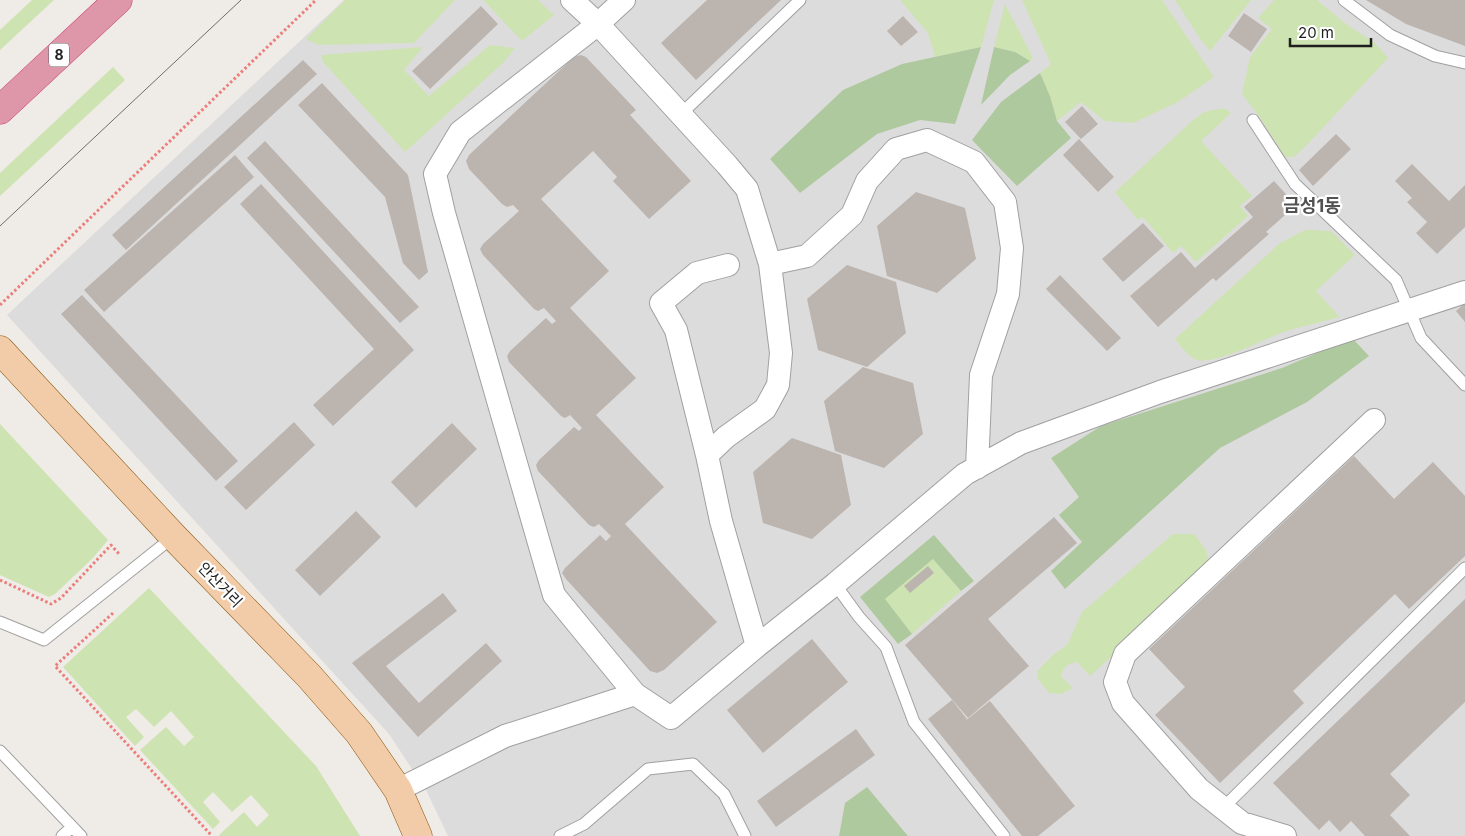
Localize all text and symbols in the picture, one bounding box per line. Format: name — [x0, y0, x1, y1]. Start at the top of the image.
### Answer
scale bar — [1290, 15, 1371, 47]
text: 20 m — [1298, 23, 1334, 42]
road number: 8 — [49, 44, 69, 66]
district label: 금성1동 — [1283, 195, 1341, 216]
street label: 안산거리 — [194, 558, 246, 611]

